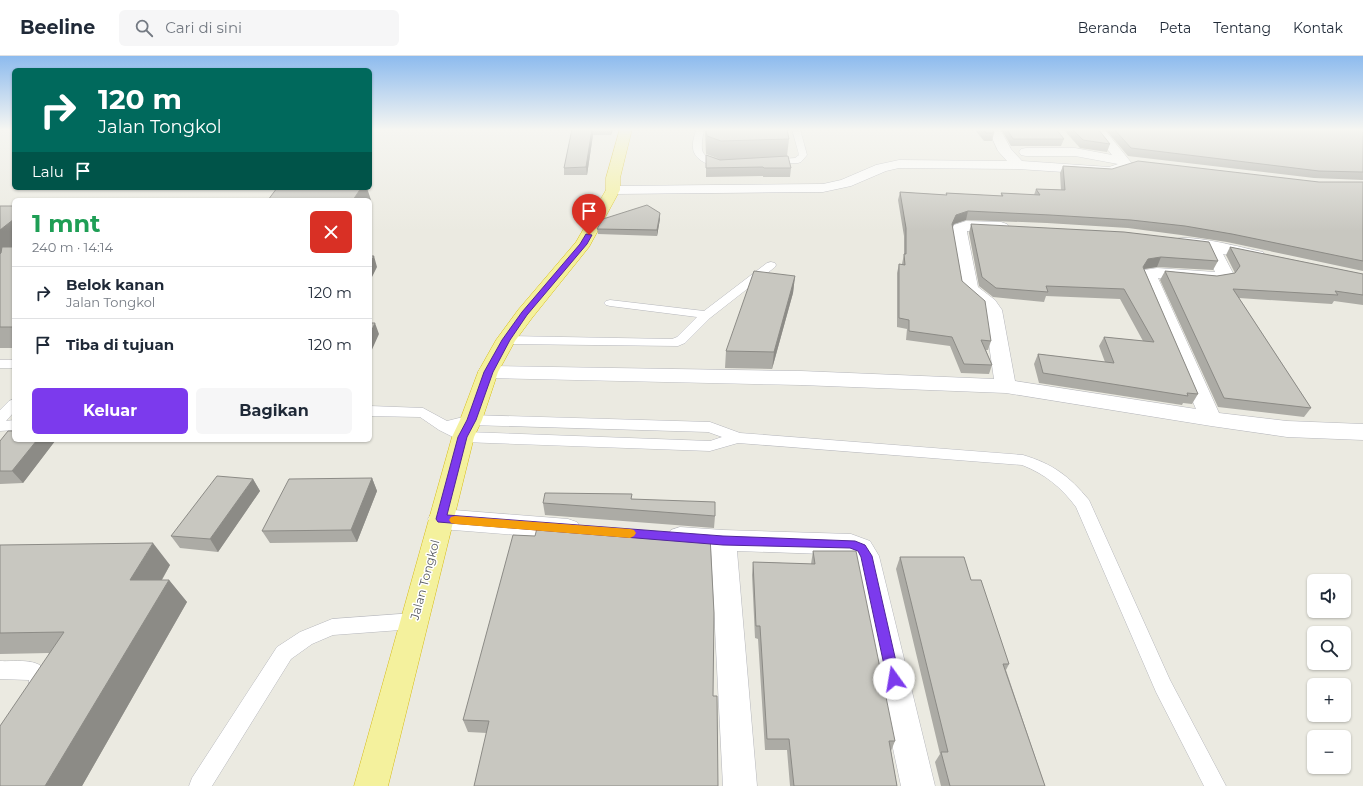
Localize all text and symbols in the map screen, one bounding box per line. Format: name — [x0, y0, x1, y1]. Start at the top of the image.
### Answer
search box — [119, 10, 399, 46]
text: Beeline — [20, 16, 95, 39]
icon: search — [133, 17, 155, 39]
text: Cari di sini — [165, 18, 242, 37]
text: Beranda — [1078, 19, 1137, 37]
text: Peta — [1159, 19, 1191, 37]
text: Tentang — [1213, 19, 1271, 37]
text: Kontak — [1293, 19, 1343, 37]
text: 120 m — [98, 82, 182, 116]
icon: right — [32, 84, 84, 136]
text: Jalan Tongkol — [98, 116, 222, 138]
icon: arrive — [72, 160, 94, 182]
text: Lalu — [32, 162, 64, 181]
pin — [572, 194, 606, 235]
icon: arrive — [578, 200, 600, 222]
text: 1 mnt — [32, 209, 100, 238]
button: close — [310, 211, 352, 253]
text: 240 m · 14:14 — [32, 239, 113, 255]
text: Belok kanan — [66, 275, 164, 294]
icon: right — [32, 282, 54, 304]
text: 120 m — [308, 283, 352, 302]
text: Jalan Tongkol — [66, 294, 155, 310]
icon: arrive — [32, 334, 54, 356]
text: Tiba di tujuan — [66, 335, 174, 354]
text: 120 m — [308, 335, 352, 354]
button: Keluar — [32, 388, 188, 434]
button: Bagikan — [196, 388, 352, 434]
street label: Jalan Tongkol — [406, 538, 442, 623]
map controls — [1307, 574, 1351, 774]
button: sound — [1307, 574, 1351, 618]
button: search — [1307, 626, 1351, 670]
position arrow — [873, 658, 915, 700]
button: + — [1307, 678, 1351, 722]
button: − — [1307, 730, 1351, 774]

